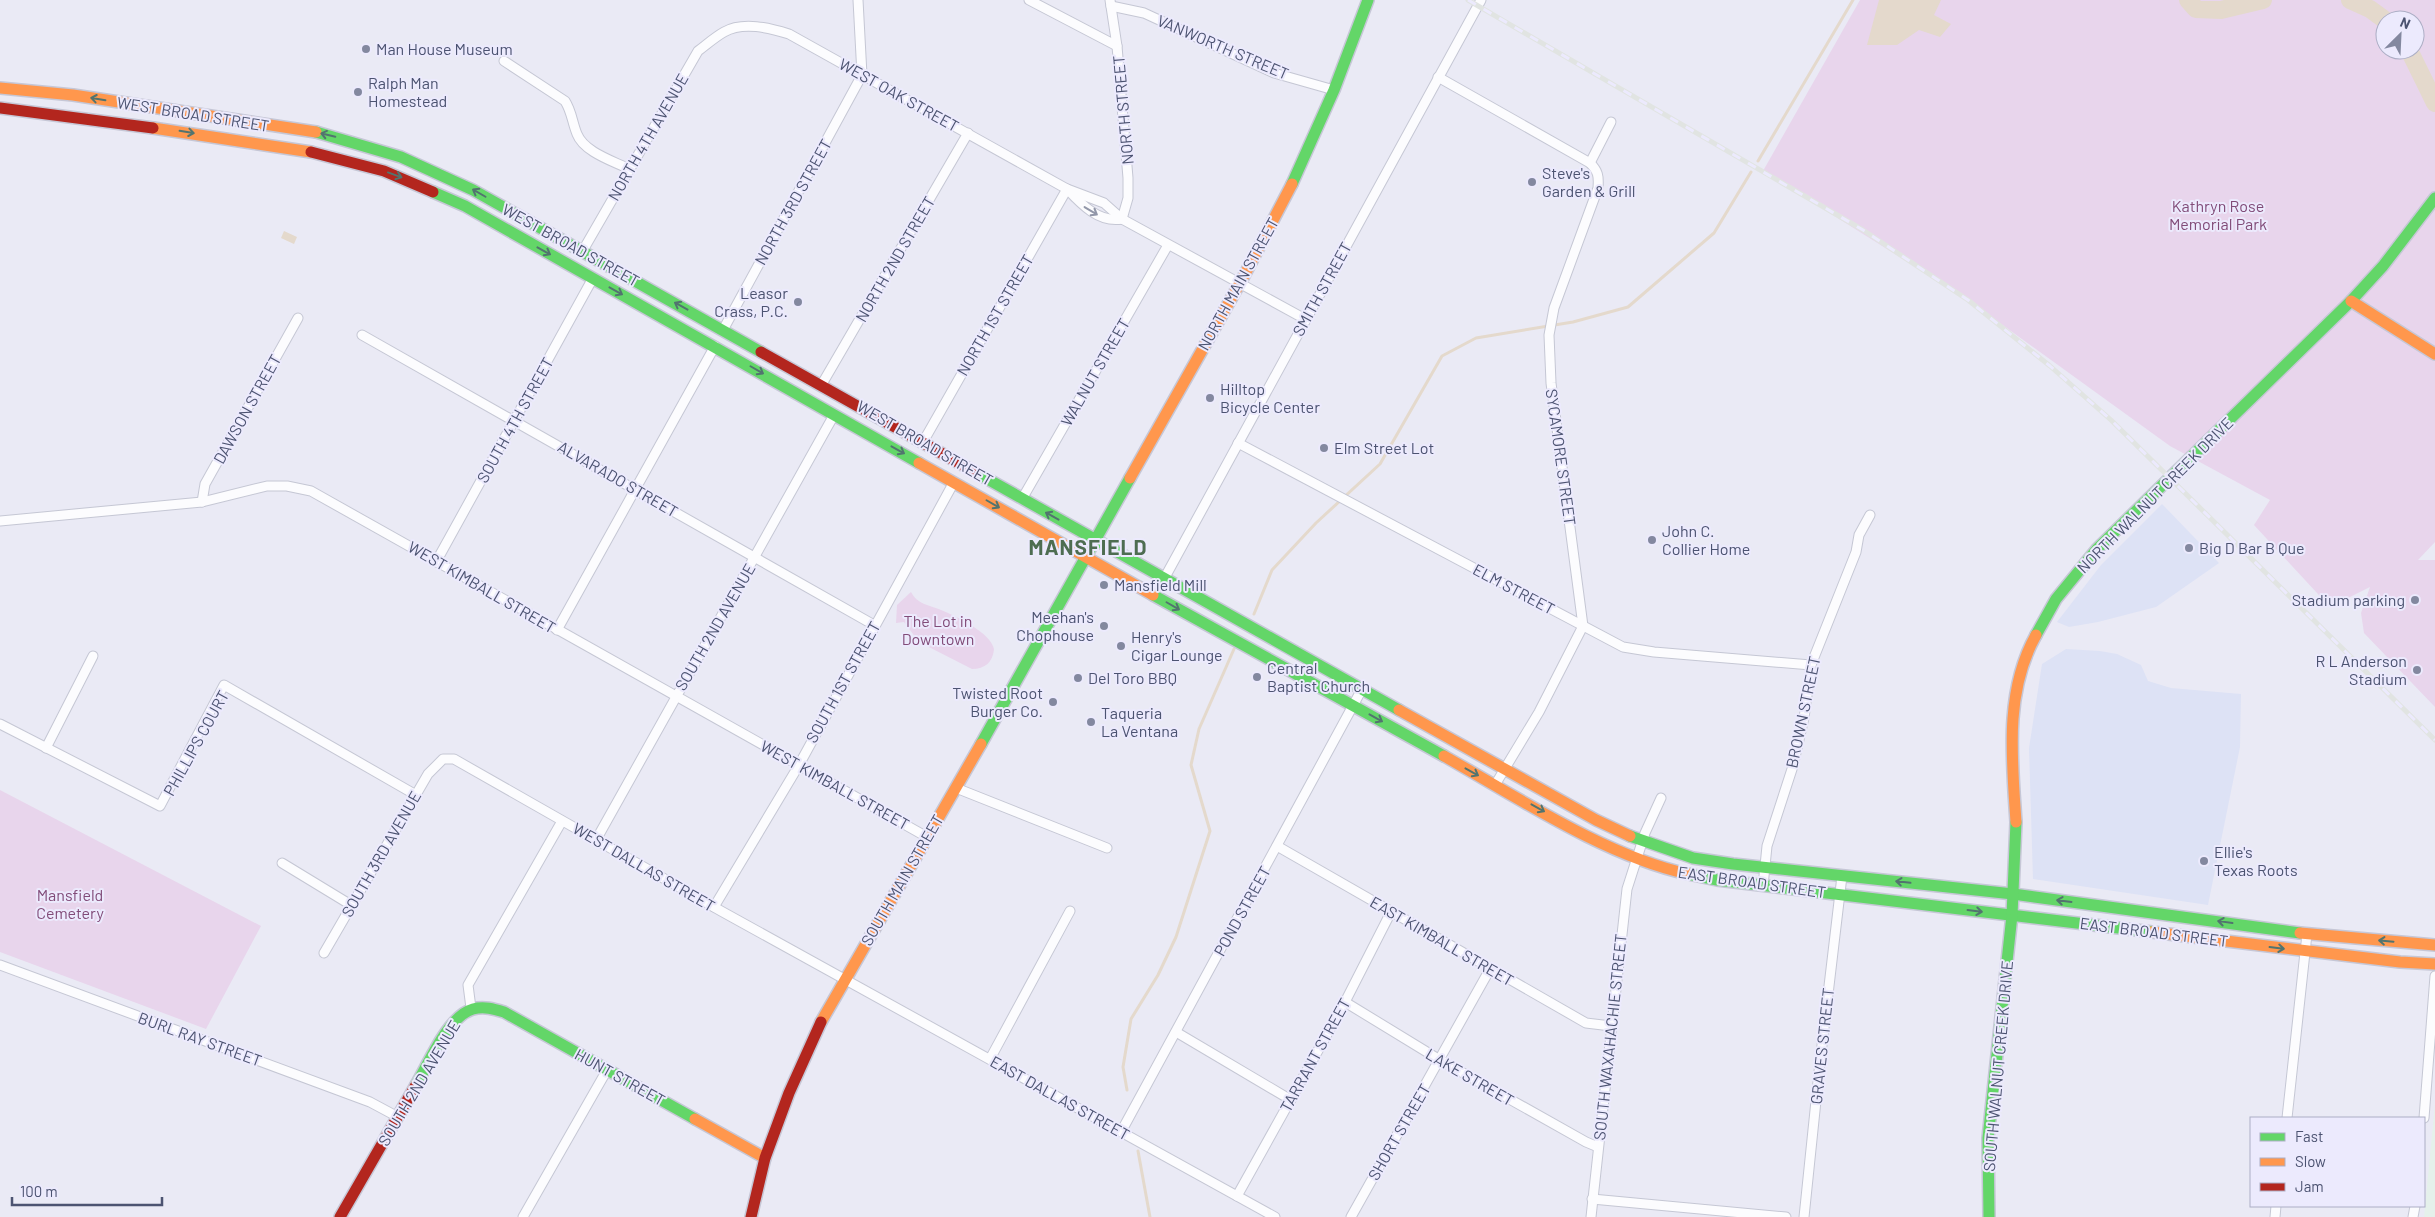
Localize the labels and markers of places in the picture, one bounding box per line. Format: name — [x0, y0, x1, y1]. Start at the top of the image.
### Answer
place label: Man House Museum — [376, 39, 513, 58]
marker: Man House Museum — [360, 43, 372, 55]
place label: Ralph Man Homestead — [368, 73, 447, 110]
marker: Ralph Man Homestead — [352, 86, 364, 98]
place label: Steve's Garden & Grill — [1542, 163, 1636, 200]
marker: Steve's Garden & Grill — [1526, 176, 1538, 188]
place label: Leasor Crass, P.C. — [714, 283, 788, 320]
marker: Leasor Crass, P.C. — [792, 296, 804, 308]
place label: Hilltop Bicycle Center — [1220, 379, 1320, 416]
marker: Hilltop Bicycle Center — [1204, 392, 1216, 404]
place label: Elm Street Lot — [1334, 438, 1434, 457]
marker: Elm Street Lot — [1318, 442, 1330, 454]
place label: John C. Collier Home — [1662, 521, 1750, 558]
marker: John C. Collier Home — [1646, 534, 1658, 546]
place label: Big D Bar B Que — [2199, 538, 2305, 557]
marker: Big D Bar B Que — [2183, 542, 2195, 554]
place label: Mansfield Mill — [1114, 575, 1207, 594]
marker: Mansfield Mill — [1098, 579, 1110, 591]
place label: Stadium parking — [2292, 590, 2405, 609]
marker: Stadium parking — [2409, 594, 2421, 606]
place label: Meehan's Chophouse — [1016, 607, 1094, 644]
marker: Meehan's Chophouse — [1098, 620, 1110, 632]
place label: Henry's Cigar Lounge — [1131, 627, 1223, 664]
marker: Henry's Cigar Lounge — [1115, 640, 1127, 652]
place label: R L Anderson Stadium — [2315, 651, 2407, 688]
place label: Central Baptist Church — [1267, 658, 1370, 695]
marker: R L Anderson Stadium — [2411, 664, 2423, 676]
place label: Del Toro BBQ — [1088, 668, 1177, 687]
marker: Central Baptist Church — [1251, 671, 1263, 683]
marker: Del Toro BBQ — [1072, 672, 1084, 684]
place label: Twisted Root Burger Co. — [952, 683, 1043, 720]
marker: Twisted Root Burger Co. — [1047, 696, 1059, 708]
place label: Taqueria La Ventana — [1101, 703, 1178, 740]
marker: Taqueria La Ventana — [1085, 716, 1097, 728]
place label: Ellie's Texas Roots — [2214, 842, 2298, 879]
marker: Ellie's Texas Roots — [2198, 855, 2210, 867]

